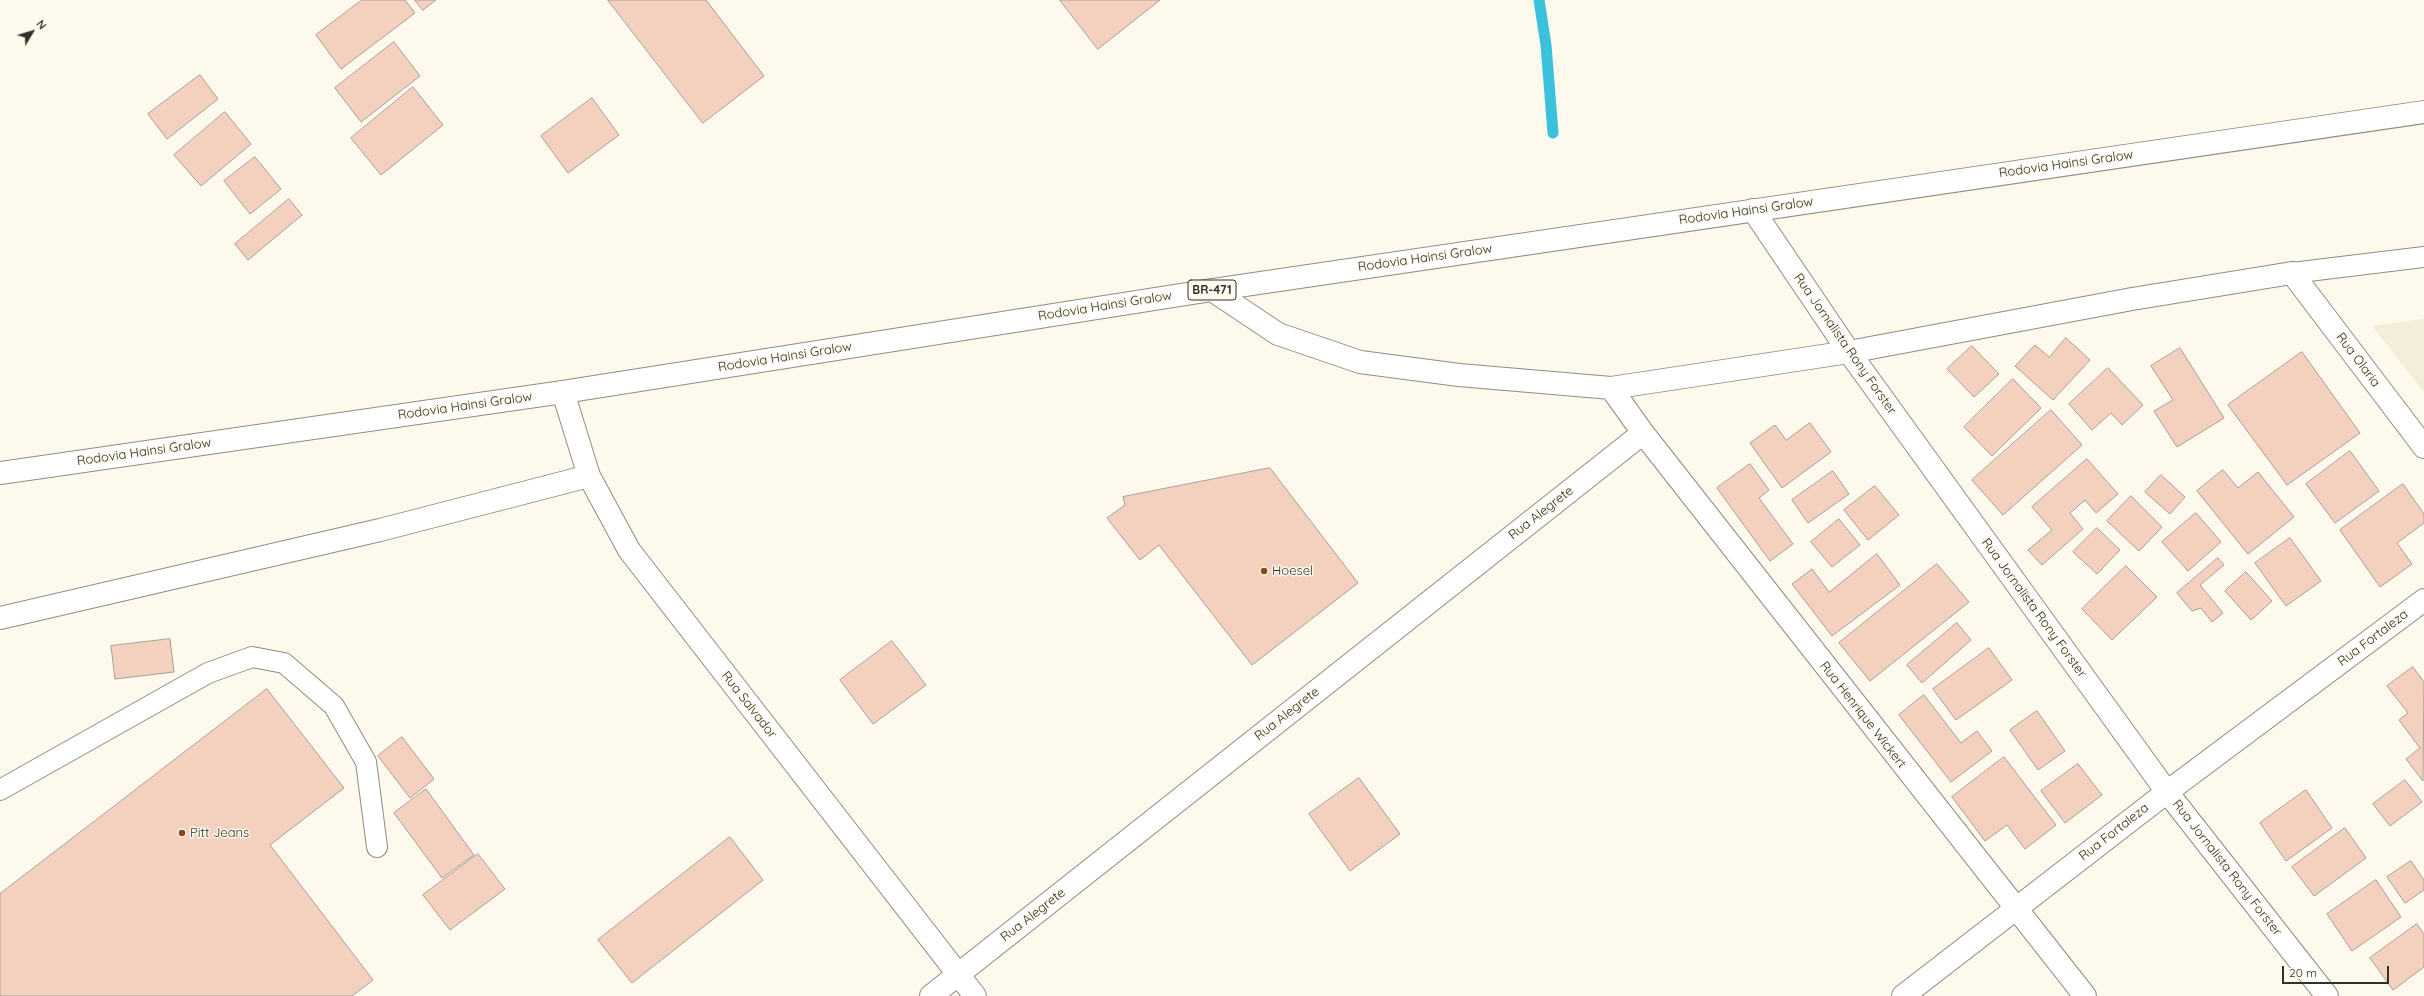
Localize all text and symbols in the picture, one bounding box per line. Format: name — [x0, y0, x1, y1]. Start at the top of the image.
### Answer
north arrow — [12, 12, 52, 52]
text: N — [33, 17, 49, 32]
street label: Rodovia Hainsi Gralow — [1998, 147, 2134, 181]
street label: Rodovia Hainsi Gralow — [1678, 194, 1814, 228]
street label: Rodovia Hainsi Gralow — [1357, 241, 1493, 275]
street label: Rua Jornalista Rony Forster — [1790, 271, 1900, 417]
road number: BR-471 — [1188, 280, 1236, 300]
street label: Rodovia Hainsi Gralow — [1037, 288, 1173, 324]
street label: Rua Olaria — [2333, 330, 2383, 390]
street label: Rodovia Hainsi Gralow — [717, 339, 853, 375]
street label: Rodovia Hainsi Gralow — [397, 389, 533, 423]
street label: Rodovia Hainsi Gralow — [76, 435, 212, 469]
street label: Rua Alegrete — [1506, 483, 1576, 543]
street label: Rua Jornalista Rony Forster — [1978, 535, 2090, 681]
place label: Hoesel — [1272, 563, 1313, 579]
marker: Hoesel — [1259, 566, 1269, 576]
street label: Rua Fortaleza — [2335, 606, 2411, 670]
street label: Rua Henrique Wickert — [1817, 659, 1909, 771]
street label: Rua Salvador — [718, 668, 780, 742]
street label: Rua Alegrete — [1252, 684, 1322, 744]
street label: Rua Jornalista Rony Forster — [2169, 797, 2285, 939]
street label: Rua Fortaleza — [2076, 800, 2152, 864]
place label: Pitt Jeans — [190, 825, 249, 841]
marker: Pitt Jeans — [177, 828, 187, 838]
street label: Rua Alegrete — [998, 885, 1068, 945]
scale bar — [2284, 958, 2391, 984]
text: 20 m — [2289, 965, 2317, 980]

